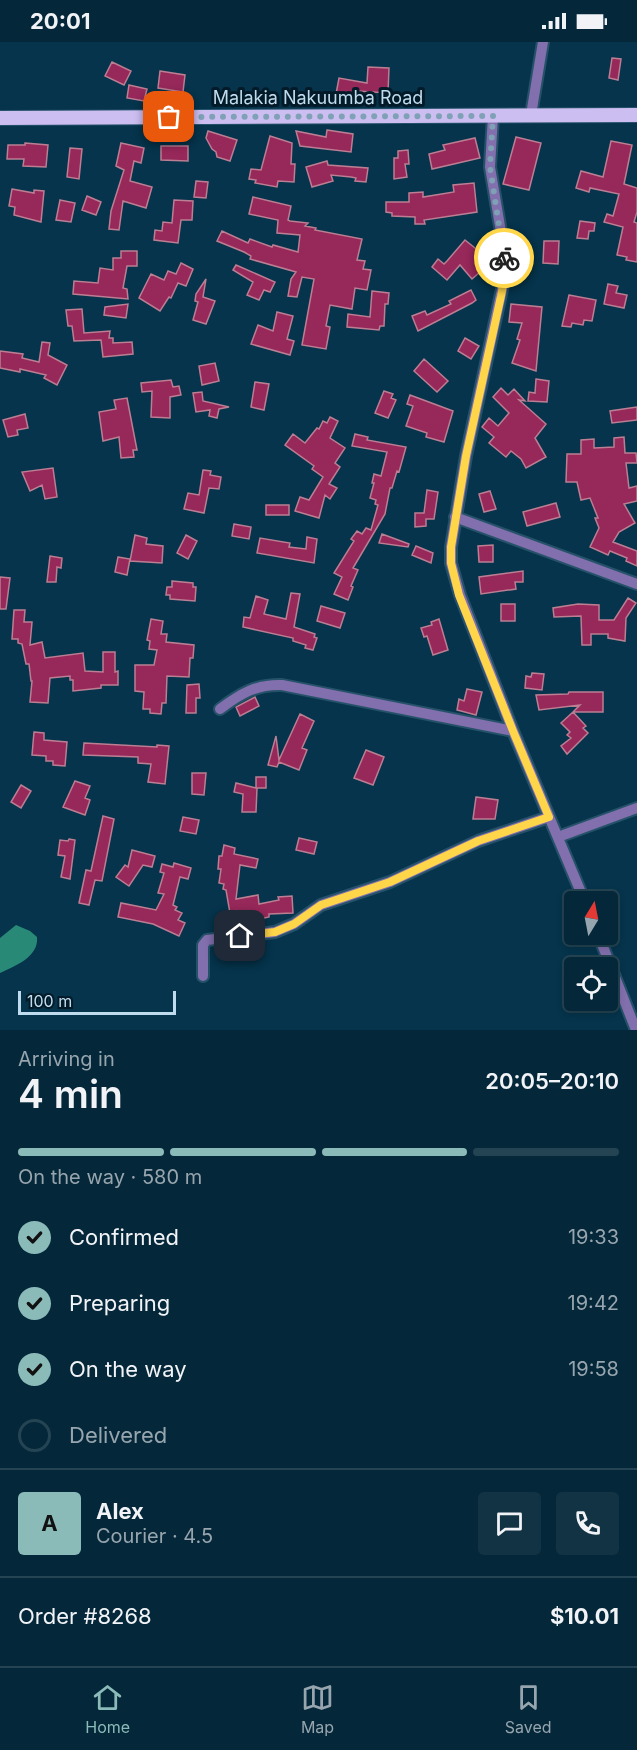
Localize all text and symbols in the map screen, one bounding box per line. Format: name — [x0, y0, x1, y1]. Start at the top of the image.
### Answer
text: 20:01 — [30, 8, 90, 34]
street label: Malakia Nakuumba Road — [213, 87, 423, 108]
pin — [143, 91, 194, 142]
icon: bag — [152, 100, 185, 133]
courier — [474, 228, 534, 288]
icon: bike — [488, 242, 521, 275]
north arrow — [564, 891, 618, 945]
map controls — [564, 891, 618, 1011]
pin — [214, 910, 265, 961]
icon: home — [223, 919, 256, 952]
button: locate — [564, 957, 618, 1011]
scale bar — [18, 988, 176, 1016]
text: 100 m — [27, 991, 72, 1011]
text: Arriving in — [18, 1047, 115, 1071]
text: 20:05–20:10 — [485, 1068, 619, 1094]
text: 4 min — [18, 1070, 123, 1117]
text: On the way · 580 m — [18, 1165, 202, 1189]
icon: check — [18, 1221, 51, 1254]
text: Confirmed — [69, 1224, 179, 1250]
text: 19:33 — [568, 1225, 619, 1249]
icon: check — [18, 1287, 51, 1320]
text: Preparing — [69, 1290, 170, 1316]
text: 19:42 — [568, 1291, 619, 1315]
icon: check — [18, 1353, 51, 1386]
text: On the way — [69, 1356, 187, 1382]
text: 19:58 — [568, 1357, 619, 1381]
text: Delivered — [69, 1422, 167, 1448]
button: chat — [478, 1492, 541, 1555]
button: phone — [556, 1492, 619, 1555]
text: Alex — [96, 1498, 144, 1524]
text: A — [41, 1510, 58, 1536]
text: Courier · 4.5 — [96, 1524, 213, 1548]
text: Order #8268 — [18, 1603, 152, 1629]
text: $10.01 — [550, 1603, 619, 1629]
tab: Home — [85, 1681, 130, 1737]
tab: Map — [301, 1681, 334, 1737]
tab: Saved — [505, 1681, 552, 1737]

